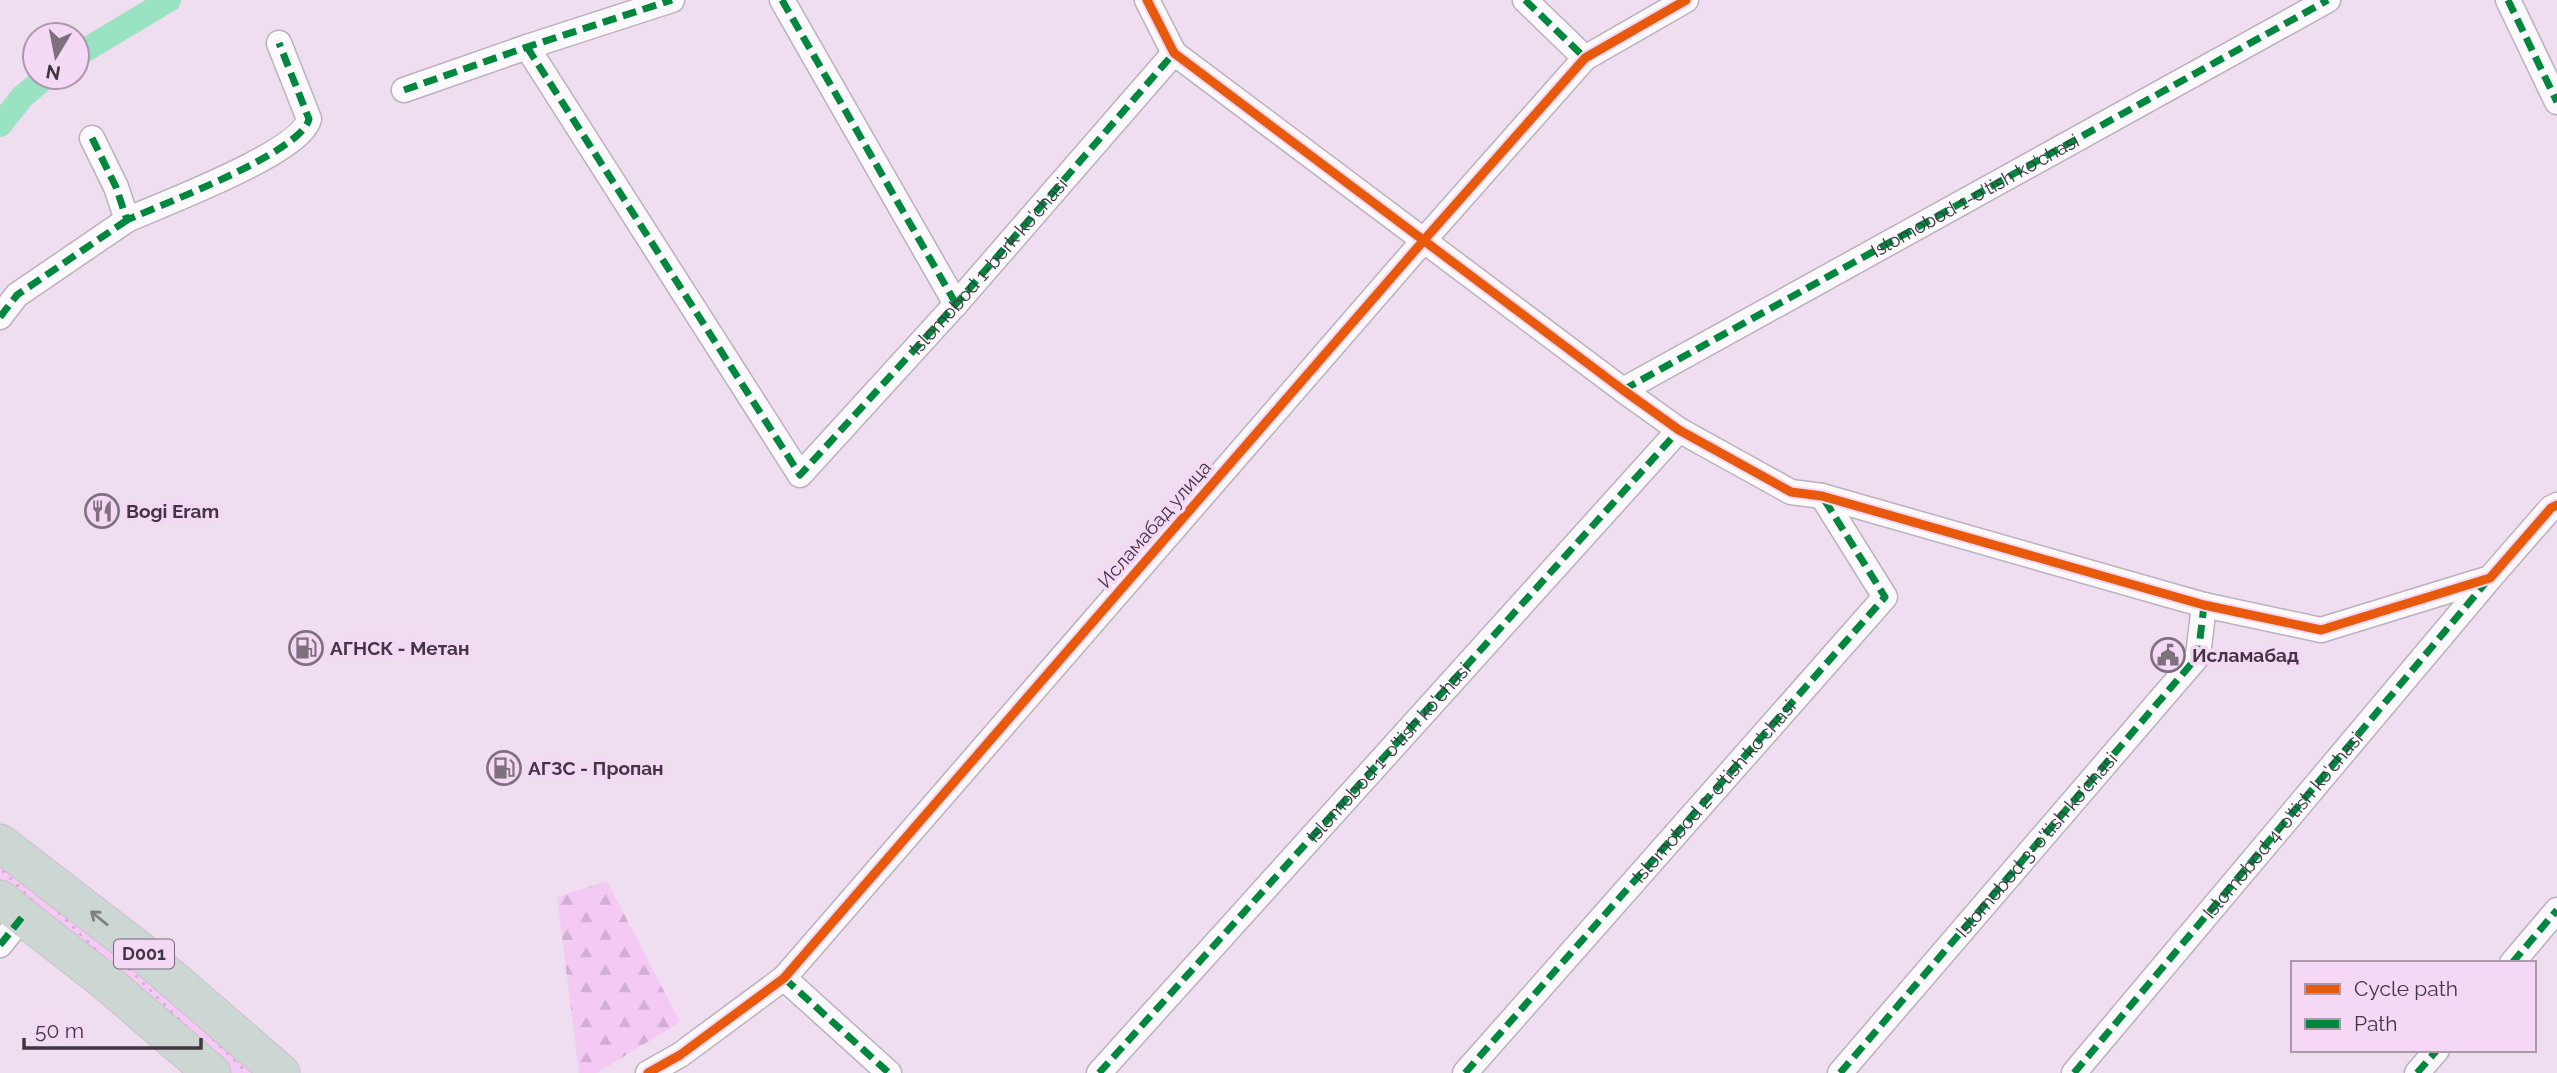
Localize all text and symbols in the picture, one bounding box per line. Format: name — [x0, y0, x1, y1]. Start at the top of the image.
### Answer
north arrow — [21, 21, 91, 91]
text: N — [44, 61, 62, 85]
street label: Islomobod 1-o'tish ko'chasi — [1867, 129, 2083, 262]
street label: Islomobod 1-berk ko'chasi — [905, 173, 1072, 359]
street label: Исламабад улица — [1093, 456, 1215, 592]
restaurant icon: Bogi Eram — [83, 492, 121, 530]
place label: Bogi Eram — [126, 500, 219, 522]
fuel station icon: АГНСК - Метан — [287, 629, 325, 667]
public building icon: Исламабад — [2149, 636, 2187, 674]
place label: АГНСК - Метан — [330, 637, 469, 659]
place label: Исламабад — [2192, 644, 2299, 666]
street label: Islomobod 1-o'tish ko'chasi — [1302, 658, 1475, 846]
street label: Islomobod 2-o'tish ko'chasi — [1627, 695, 1800, 887]
street label: Islomobod 4-o'tish ko'chasi — [2198, 727, 2367, 923]
street label: Islomobod 3-o'tish ko'chasi — [1951, 748, 2121, 941]
fuel station icon: АГЗС - Пропан — [485, 749, 523, 787]
place label: АГЗС - Пропан — [528, 757, 664, 779]
one-way arrow — [90, 910, 108, 926]
road number: D001 — [114, 939, 174, 968]
legend — [2291, 961, 2536, 1052]
text: Cycle path — [2354, 976, 2458, 1001]
scale bar — [24, 1006, 201, 1050]
text: Path — [2354, 1011, 2398, 1036]
text: 50 m — [35, 1018, 84, 1043]

